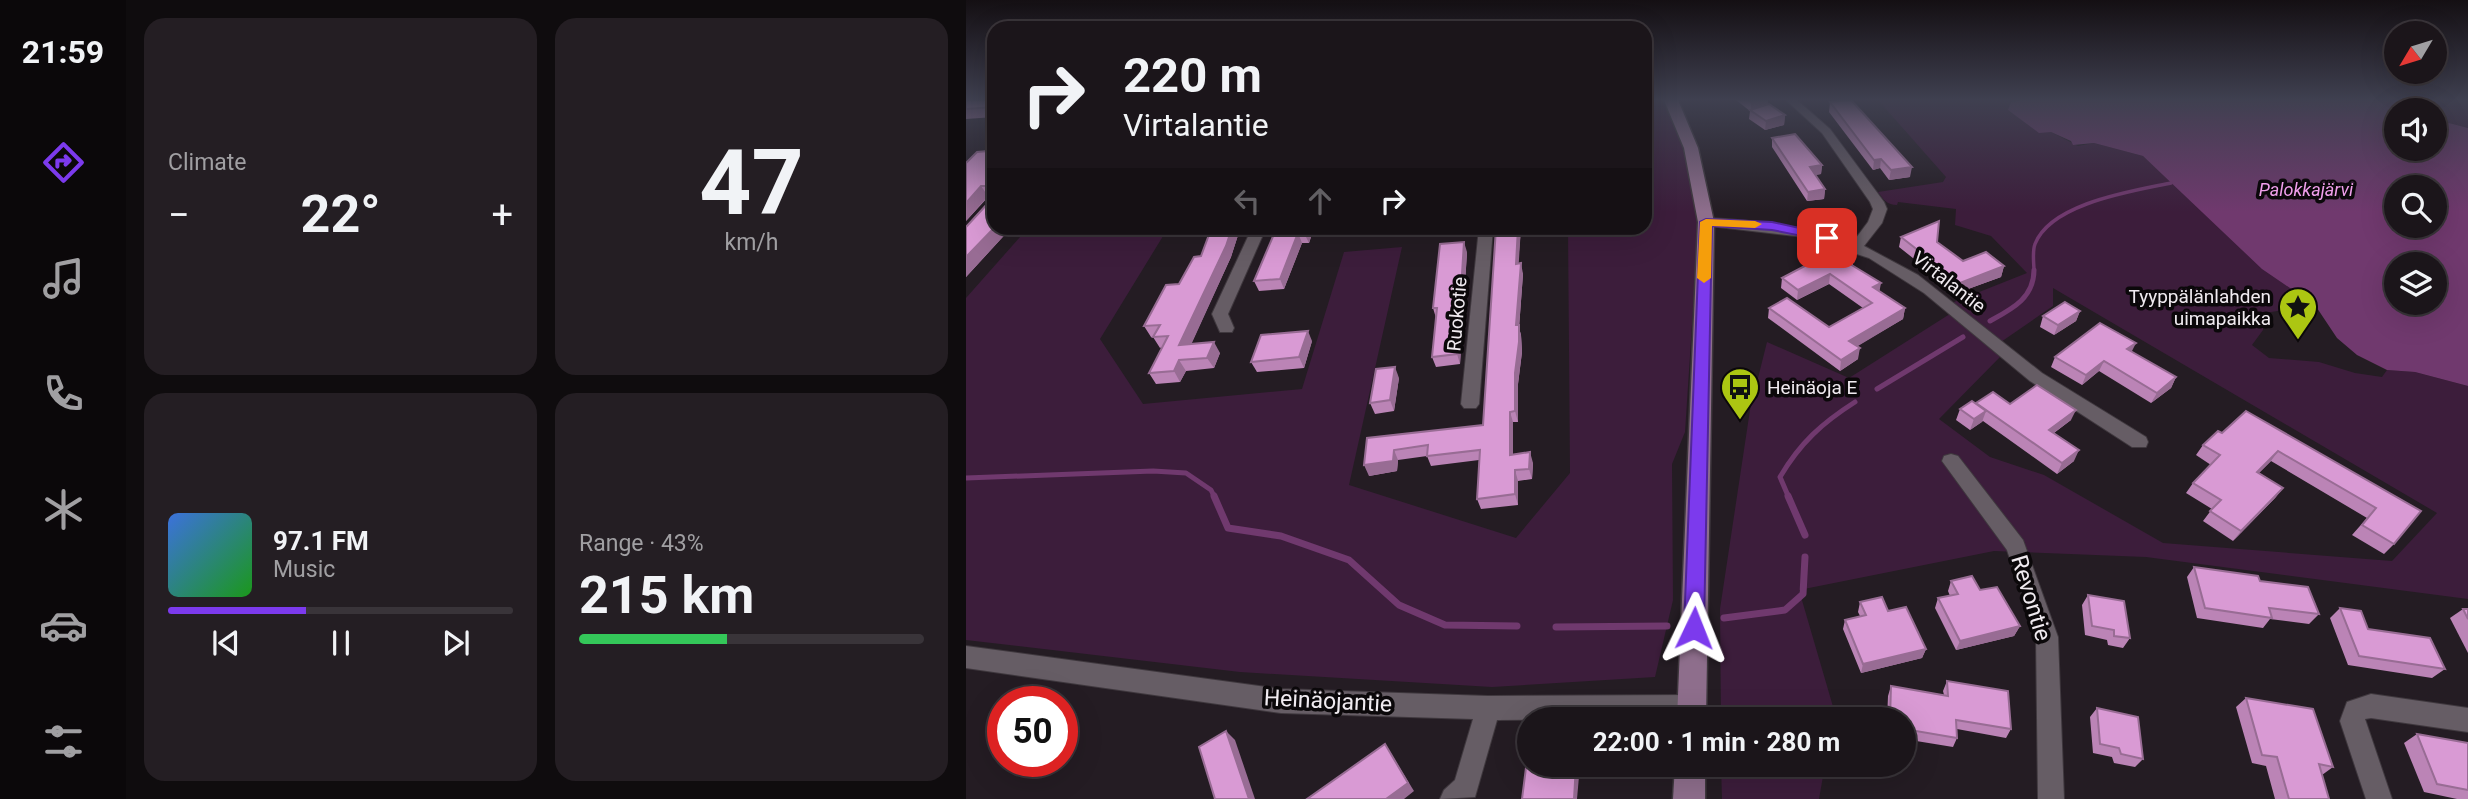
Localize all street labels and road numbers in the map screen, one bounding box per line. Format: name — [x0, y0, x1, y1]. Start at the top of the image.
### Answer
street label: Virtalantie — [1908, 246, 1990, 318]
street label: Ruokotie — [1442, 276, 1472, 352]
street label: Revontie — [2005, 552, 2057, 644]
street label: Heinäojantie — [1263, 684, 1393, 718]

